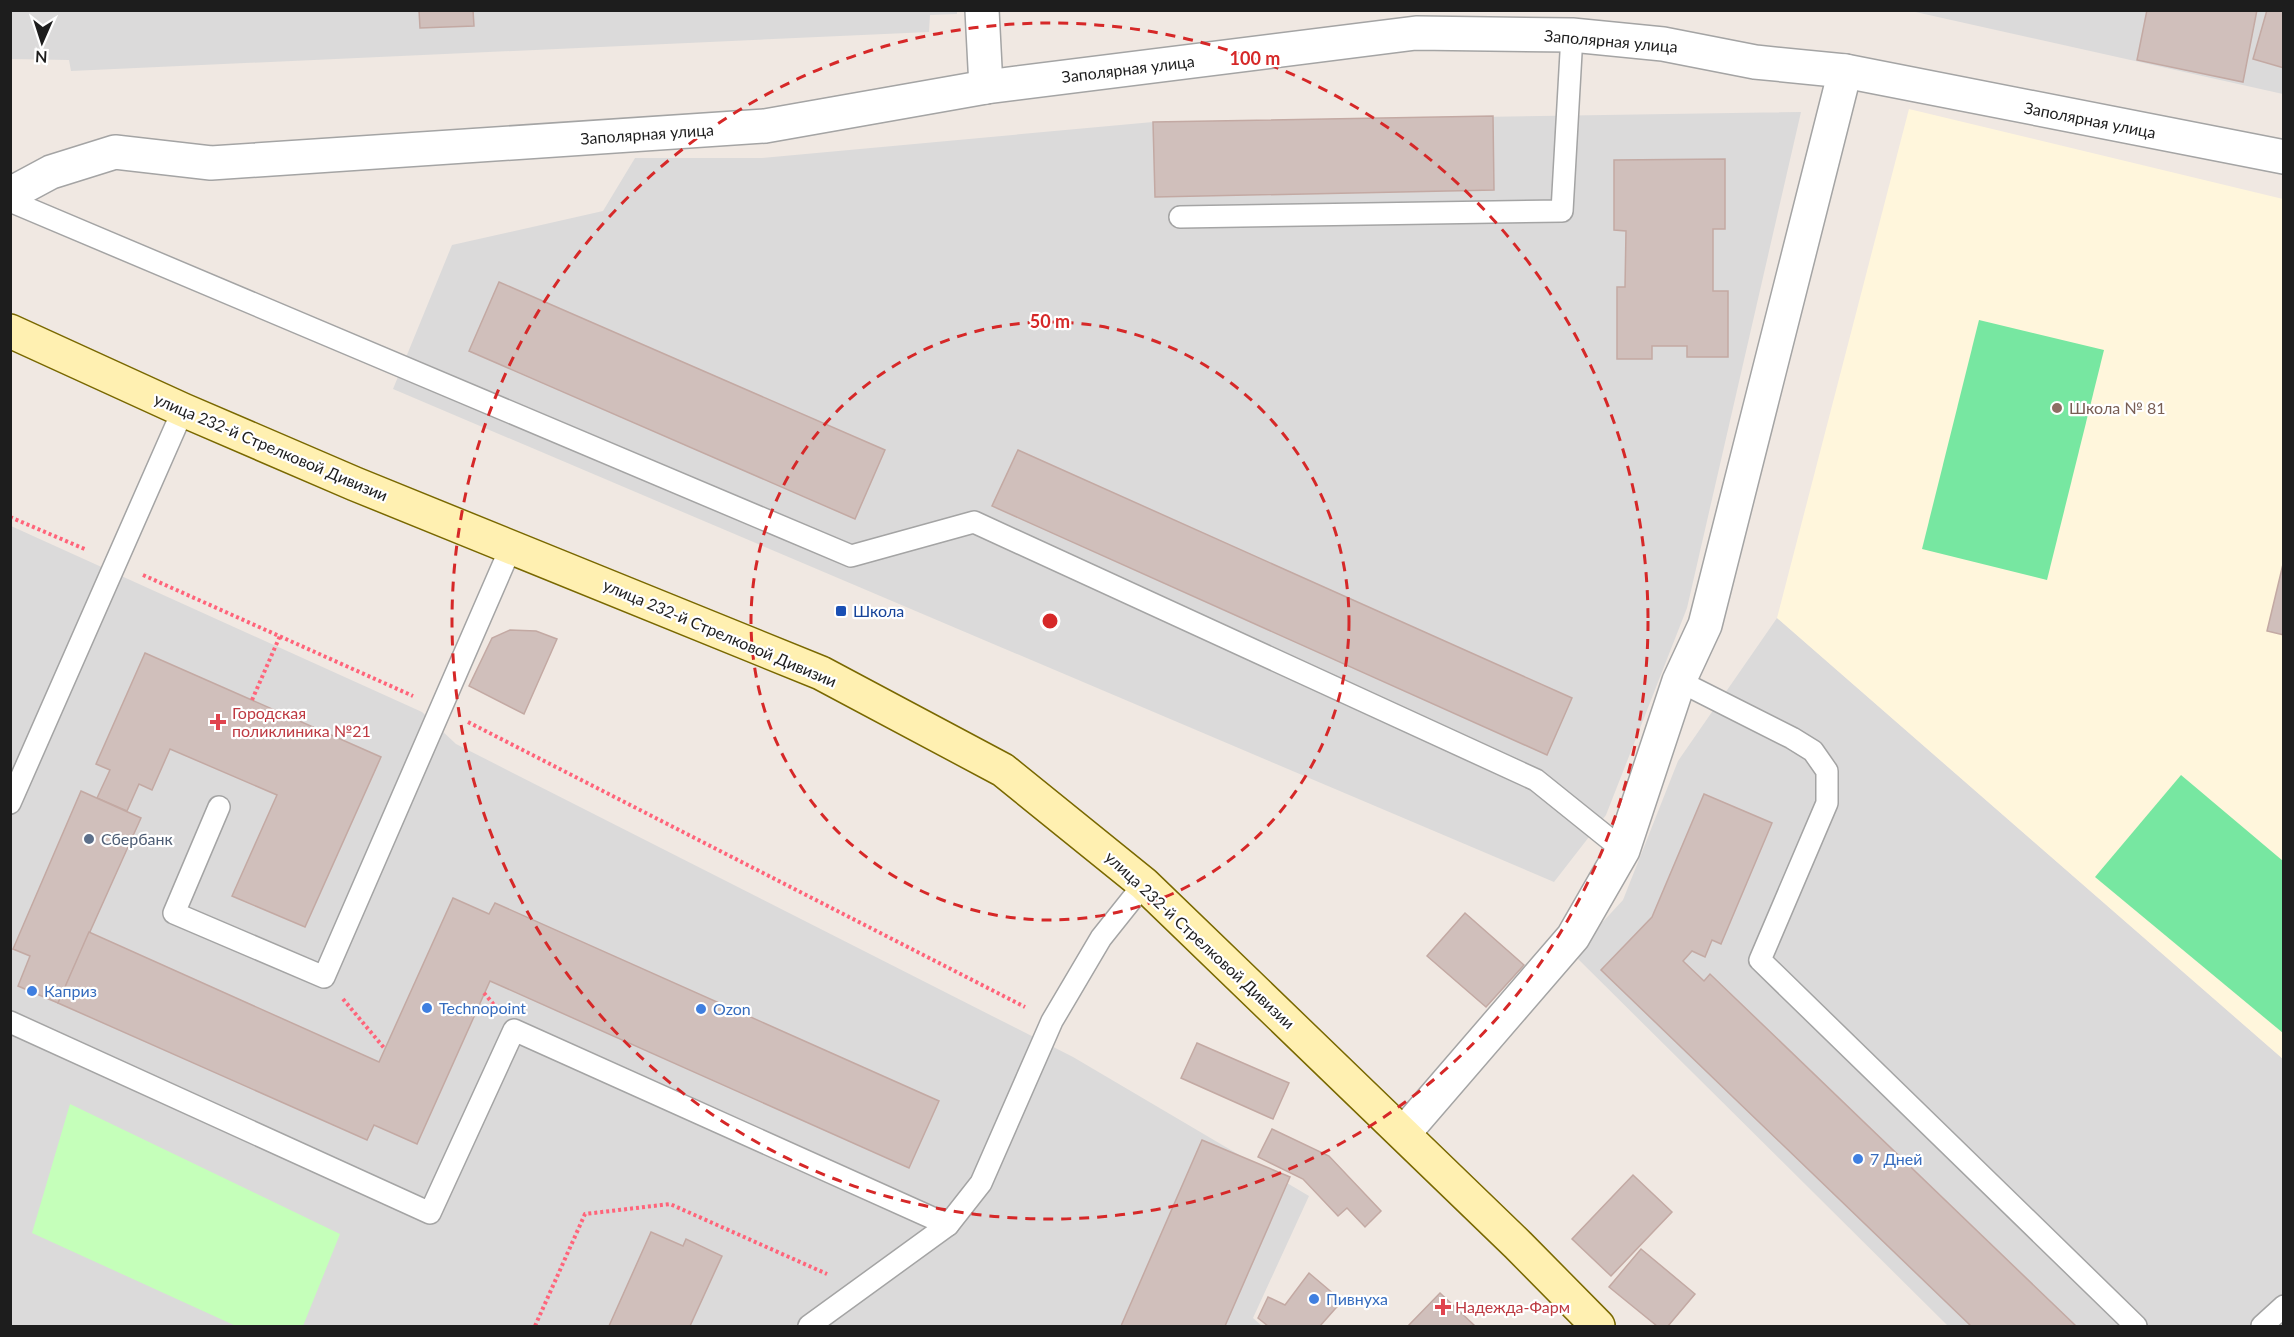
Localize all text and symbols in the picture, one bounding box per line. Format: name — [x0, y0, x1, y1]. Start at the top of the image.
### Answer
north arrow — [12, 12, 72, 72]
street label: Заполярная улица — [1544, 25, 1678, 56]
text: 100 m — [1230, 47, 1280, 69]
text: N — [35, 48, 48, 67]
street label: Заполярная улица — [1060, 51, 1195, 86]
street label: Заполярная улица — [2023, 97, 2158, 142]
street label: Заполярная улица — [580, 119, 714, 148]
text: 50 m — [1030, 310, 1070, 332]
street label: улица 232-й Стрелковой Дивизии — [152, 389, 391, 504]
place label: Школа № 81 — [2069, 398, 2165, 417]
marker: Школа № 81 — [2050, 401, 2064, 415]
street label: улица 232-й Стрелковой Дивизии — [601, 575, 840, 690]
place label: Школа — [853, 601, 904, 620]
marker: Школа — [834, 604, 848, 618]
centre of rings — [1040, 611, 1060, 631]
place label: Городская поликлиника №21 — [232, 703, 371, 740]
marker: Городская поликлиника №21 — [209, 713, 227, 731]
place label: Сбербанк — [101, 829, 173, 848]
marker: Сбербанк — [82, 832, 96, 846]
street label: улица 232-й Стрелковой Дивизии — [1102, 847, 1299, 1032]
place label: Каприз — [44, 981, 97, 1000]
marker: Каприз — [25, 984, 39, 998]
place label: Technopoint — [439, 998, 526, 1017]
place label: Ozon — [713, 999, 751, 1018]
marker: Technopoint — [420, 1001, 434, 1015]
marker: Ozon — [694, 1002, 708, 1016]
place label: 7 Дней — [1870, 1149, 1922, 1168]
marker: 7 Дней — [1851, 1152, 1865, 1166]
place label: Пивнуха — [1326, 1289, 1388, 1308]
marker: Пивнуха — [1307, 1292, 1321, 1306]
place label: Надежда-Фарм — [1455, 1297, 1570, 1316]
marker: Надежда-Фарм — [1436, 1300, 1450, 1314]

